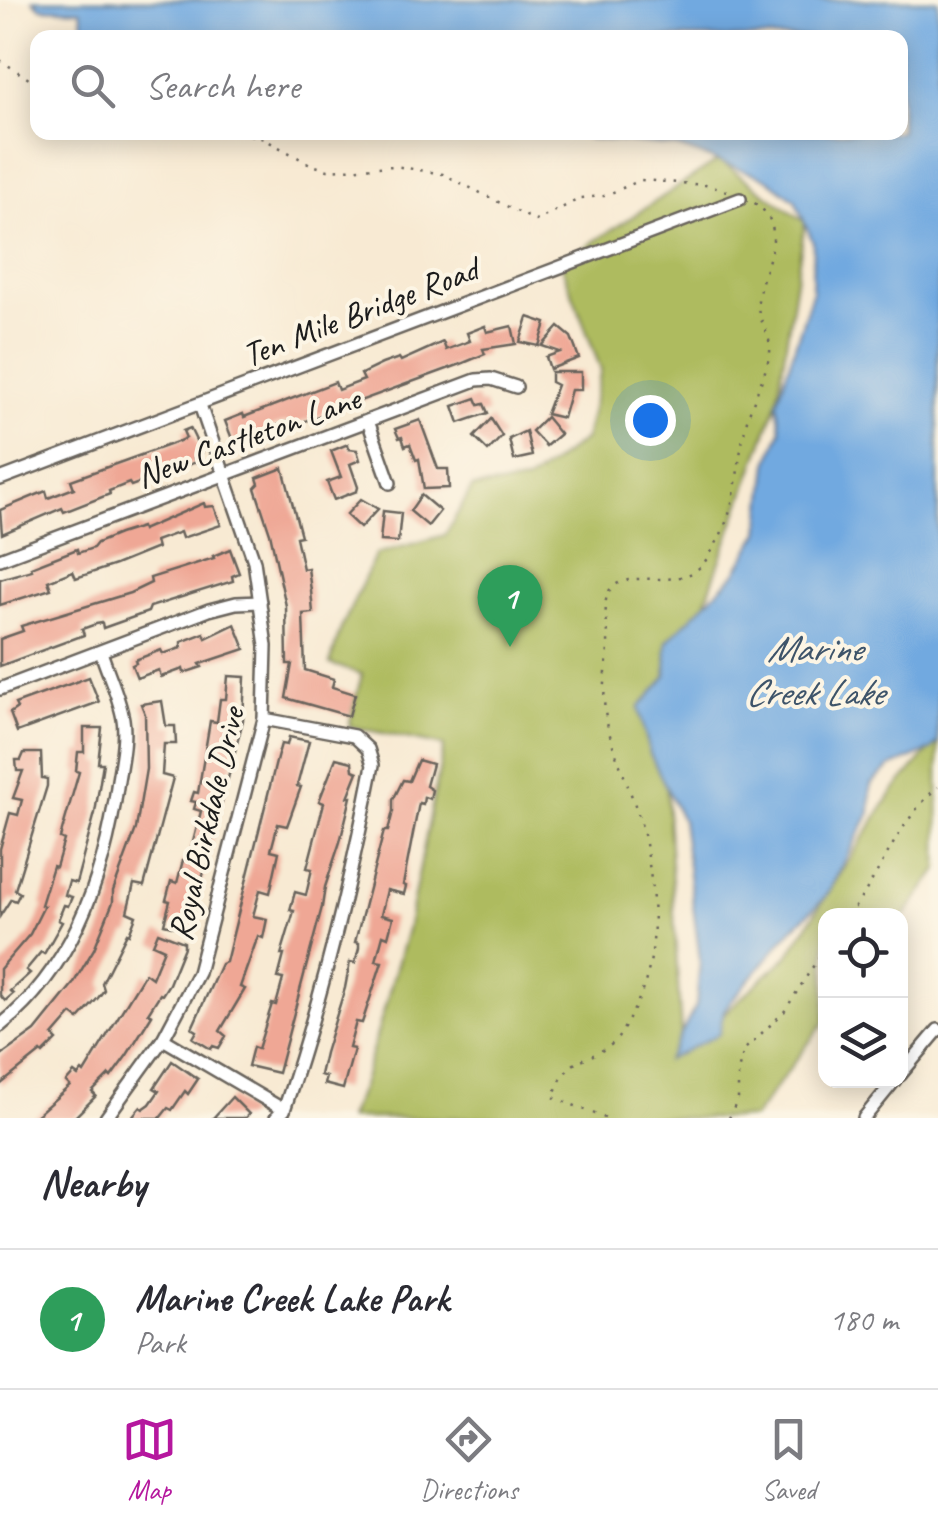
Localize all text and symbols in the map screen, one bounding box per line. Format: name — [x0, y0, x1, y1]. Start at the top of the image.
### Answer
search box — [30, 30, 908, 140]
icon: search — [65, 58, 120, 113]
text: Search here — [145, 62, 300, 109]
street label: Ten Mile Bridge Road — [236, 245, 489, 378]
street label: New Castleton Lane — [130, 375, 369, 498]
your location — [625, 395, 676, 446]
pin: 1 — [478, 564, 542, 647]
water label: Marine Creek Lake — [745, 625, 888, 716]
street label: Royal Birkdale Drive — [157, 700, 255, 945]
map controls — [818, 908, 908, 1088]
button: locate — [818, 908, 908, 998]
button: layers — [818, 998, 908, 1088]
text: Nearby — [40, 1157, 146, 1210]
text: Marine Creek Lake Park — [135, 1275, 449, 1322]
text: 1 — [65, 1299, 80, 1340]
text: 180 m — [829, 1299, 898, 1340]
text: Park — [135, 1322, 186, 1363]
tab: Map — [122, 1412, 177, 1507]
tab: Directions — [420, 1412, 518, 1507]
tab: Saved — [761, 1412, 816, 1507]

